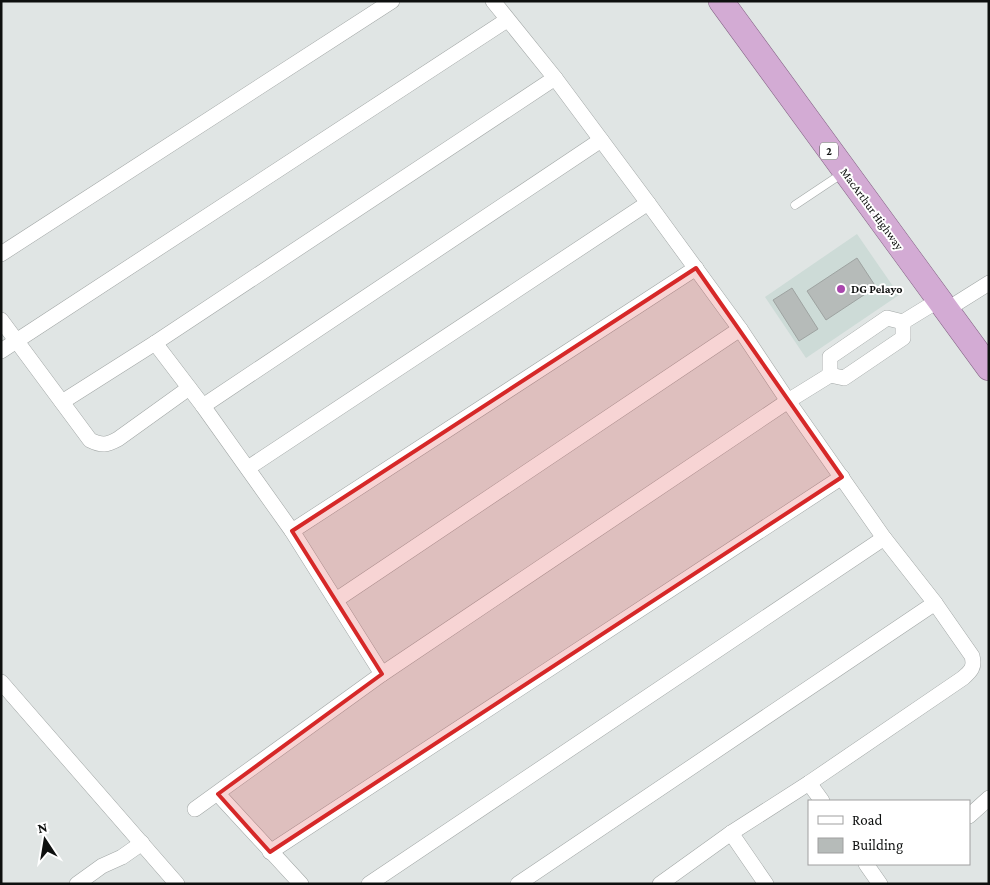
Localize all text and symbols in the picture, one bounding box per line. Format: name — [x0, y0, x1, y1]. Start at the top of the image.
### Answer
road number: 2 — [820, 142, 838, 160]
street label: MacArthur Highway — [838, 165, 907, 253]
place label: DG Pelayo — [851, 282, 903, 296]
marker: DG Pelayo — [835, 283, 847, 295]
legend — [808, 800, 970, 865]
text: Road — [852, 812, 883, 828]
north arrow — [20, 815, 70, 865]
text: N — [36, 818, 49, 836]
text: Building — [852, 837, 903, 854]

